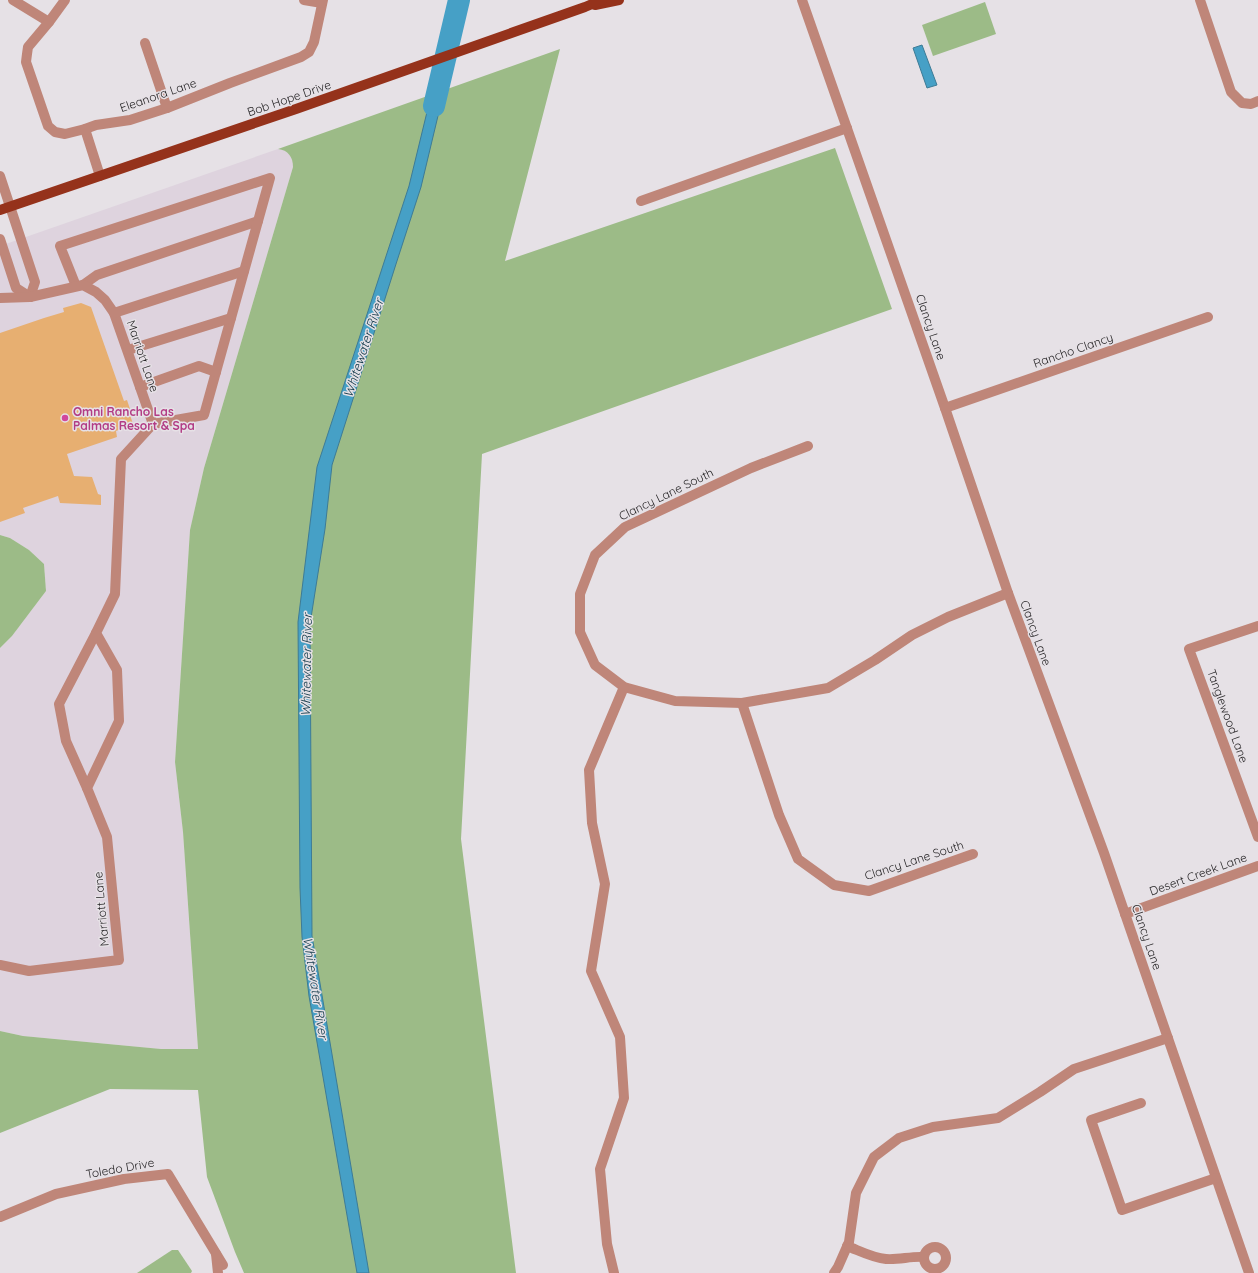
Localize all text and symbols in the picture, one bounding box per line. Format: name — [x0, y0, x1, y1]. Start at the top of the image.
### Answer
street label: Eleanora Lane — [118, 75, 199, 115]
street label: Bob Hope Drive — [245, 77, 333, 119]
street label: Clancy Lane — [913, 292, 949, 362]
water label: Whitewater River — [339, 295, 387, 399]
street label: Marriott Lane — [124, 318, 162, 394]
street label: Rancho Clancy — [1031, 329, 1115, 371]
place label: Omni Rancho Las Palmas Resort & Spa — [73, 404, 195, 433]
marker: Omni Rancho Las Palmas Resort & Spa — [60, 413, 70, 423]
street label: Clancy Lane South — [616, 465, 716, 523]
street label: Clancy Lane — [1017, 598, 1055, 668]
water label: Whitewater River — [297, 611, 315, 717]
street label: Tanglewood Lane — [1204, 667, 1252, 765]
street label: Clancy Lane South — [862, 837, 966, 883]
street label: Desert Creek Lane — [1147, 849, 1249, 899]
street label: Marriott Lane — [90, 871, 112, 947]
street label: Clancy Lane — [1129, 902, 1165, 972]
water label: Whitewater River — [300, 936, 332, 1042]
street label: Toledo Drive — [85, 1155, 156, 1181]

